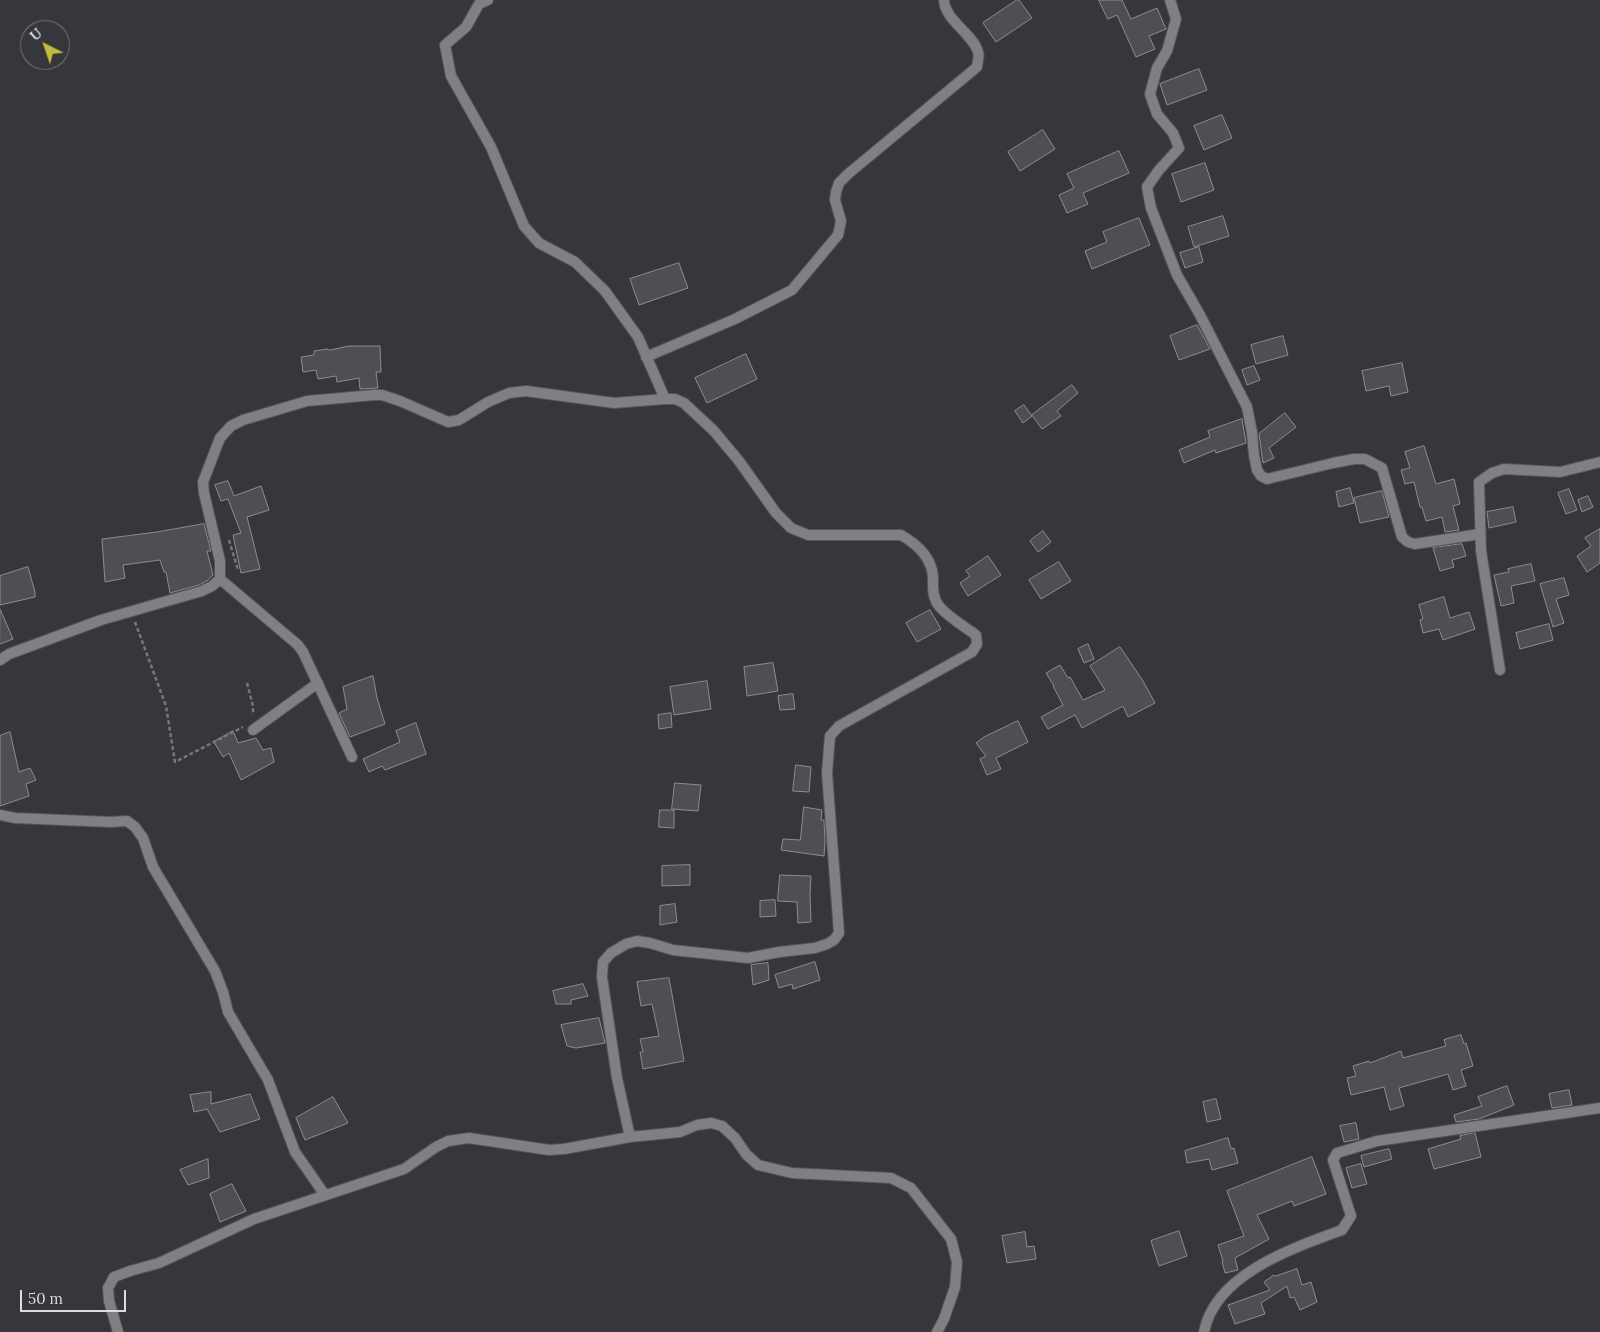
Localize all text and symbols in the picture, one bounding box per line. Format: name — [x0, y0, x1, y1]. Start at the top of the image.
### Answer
north arrow — [20, 20, 70, 70]
text: U — [26, 24, 46, 45]
scale bar — [22, 1280, 129, 1312]
text: 50 m — [28, 1289, 63, 1308]

